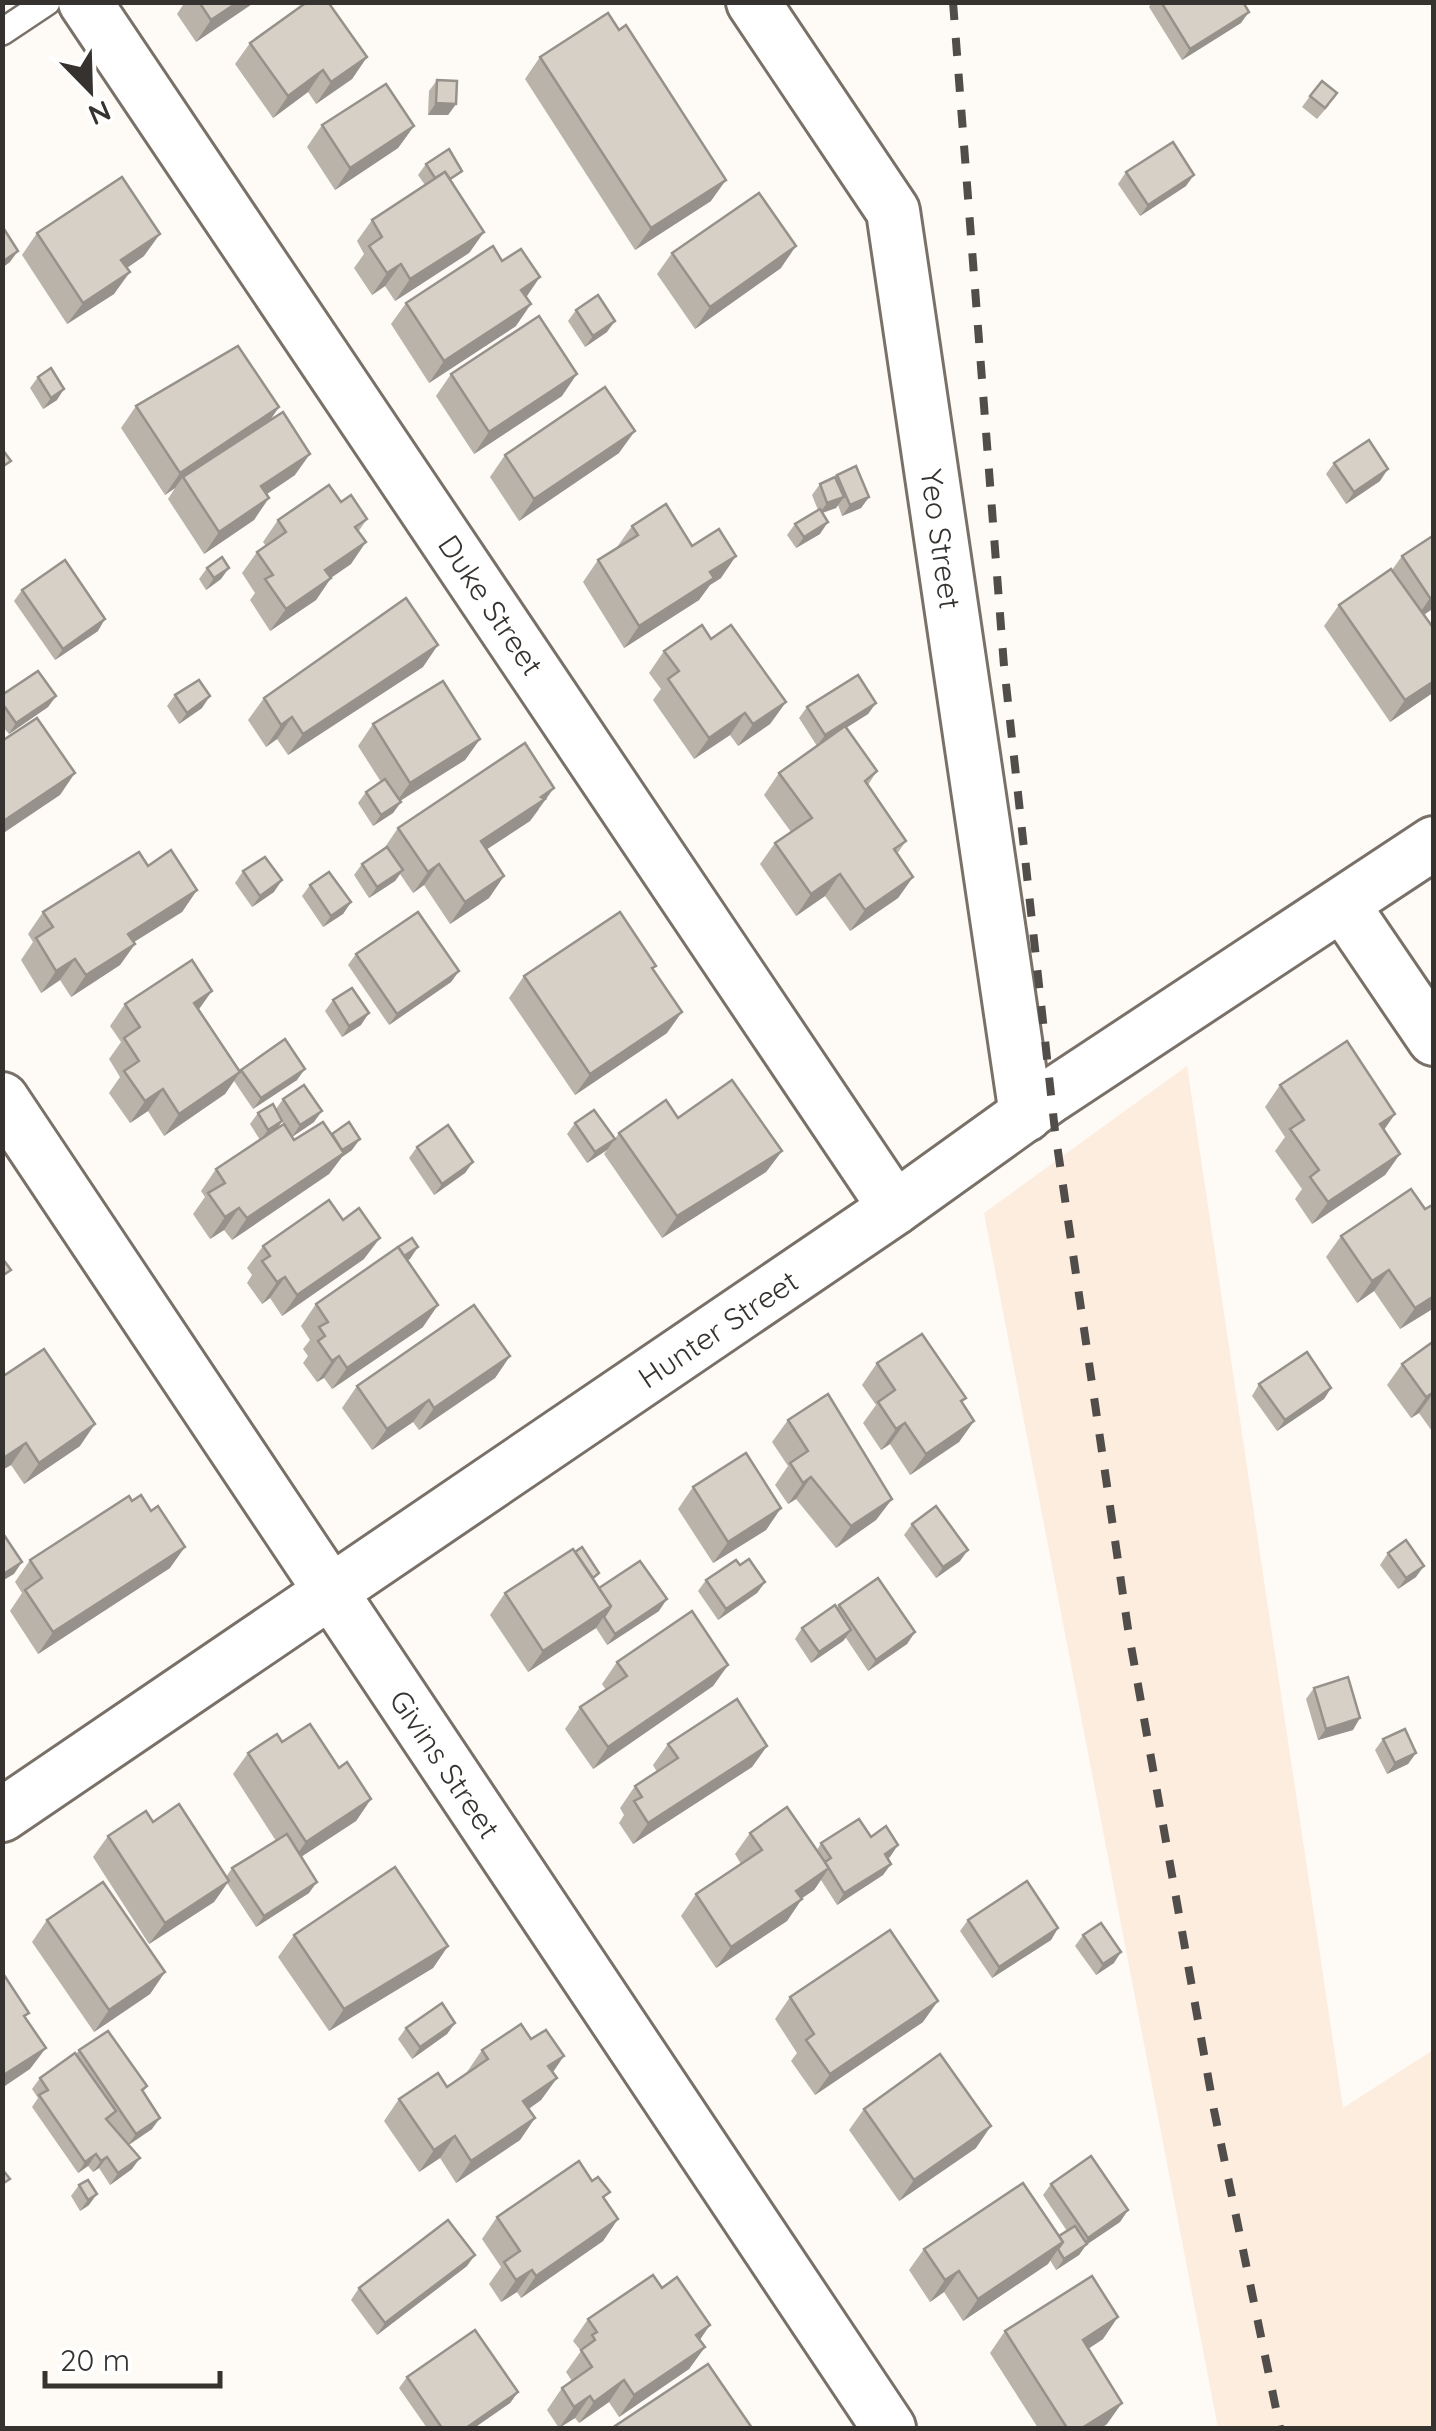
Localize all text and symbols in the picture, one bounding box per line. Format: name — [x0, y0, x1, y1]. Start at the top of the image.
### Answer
north arrow — [40, 40, 140, 140]
text: N — [84, 93, 116, 134]
street label: Yeo Street — [912, 467, 970, 611]
street label: Duke Street — [430, 528, 552, 682]
street label: Hunter Street — [631, 1262, 805, 1396]
street label: Givins Street — [381, 1682, 509, 1846]
scale bar — [45, 2326, 220, 2388]
text: 20 m — [60, 2341, 130, 2379]

